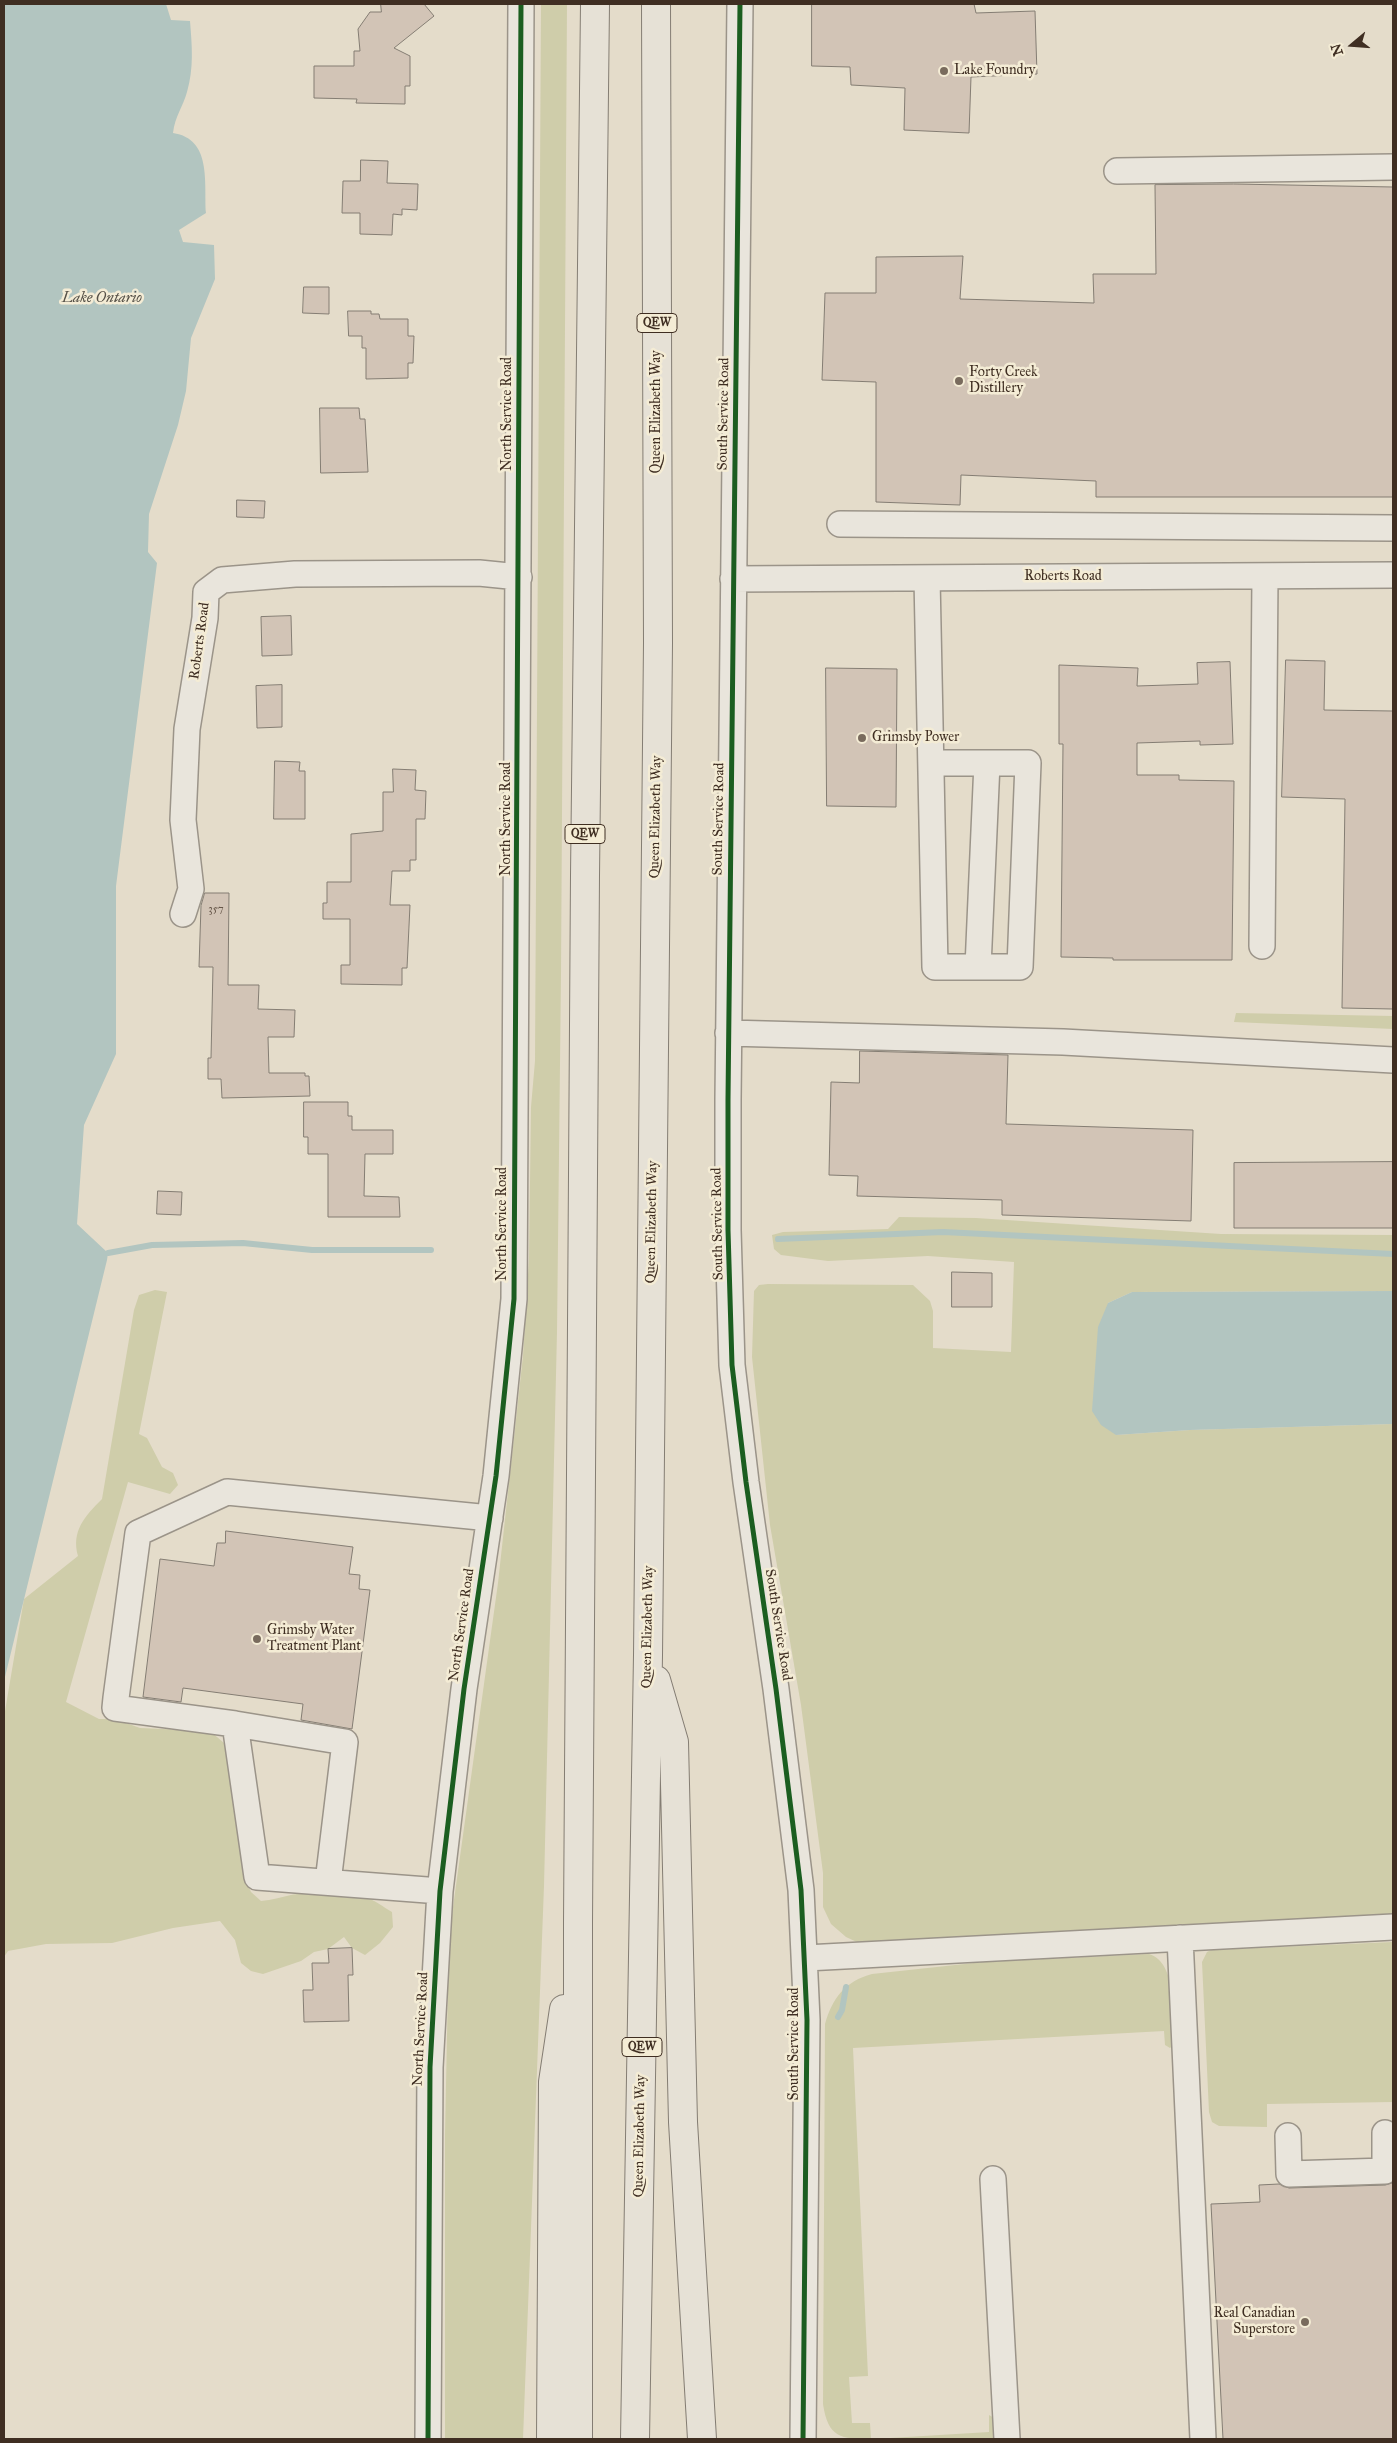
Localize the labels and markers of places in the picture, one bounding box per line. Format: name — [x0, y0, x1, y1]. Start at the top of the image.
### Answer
place label: Lake Foundry — [954, 63, 1035, 79]
marker: Lake Foundry — [938, 65, 950, 77]
place label: Forty Creek Distillery — [969, 365, 1038, 398]
marker: Forty Creek Distillery — [953, 375, 965, 387]
place label: Grimsby Power — [872, 730, 959, 746]
marker: Grimsby Power — [856, 732, 868, 744]
place label: Grimsby Water Treatment Plant — [267, 1623, 361, 1655]
marker: Grimsby Water Treatment Plant — [251, 1633, 263, 1645]
place label: Real Canadian Superstore — [1213, 2306, 1295, 2338]
marker: Real Canadian Superstore — [1299, 2316, 1311, 2328]

